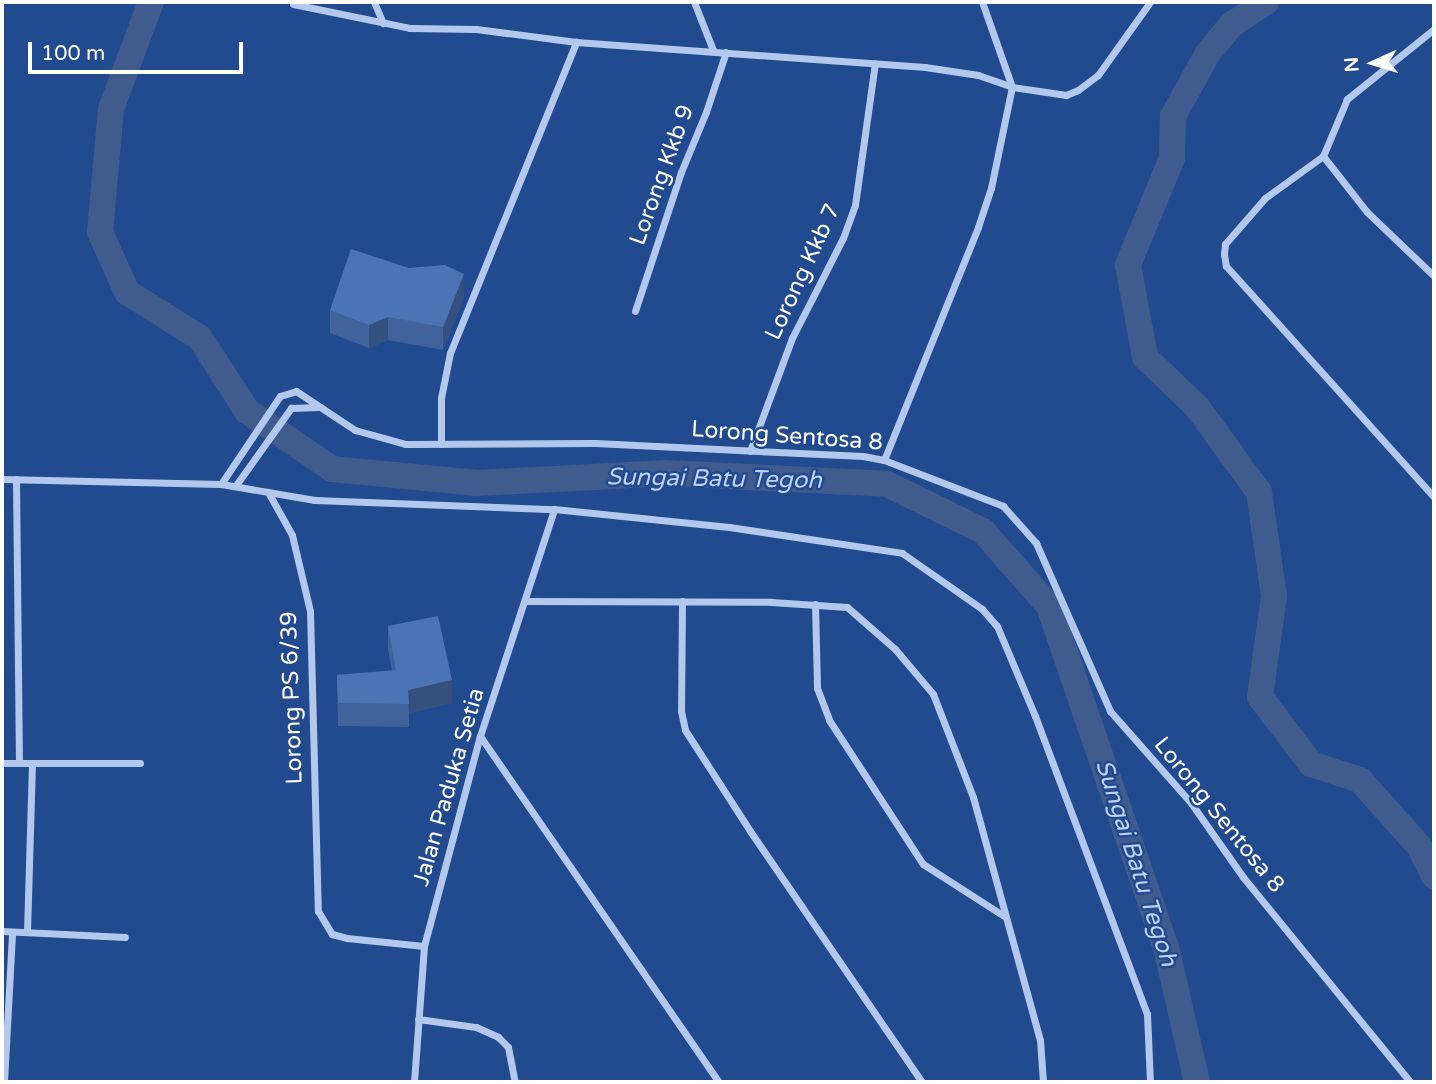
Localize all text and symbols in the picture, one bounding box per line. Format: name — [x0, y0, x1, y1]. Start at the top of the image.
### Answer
scale bar — [32, 28, 247, 72]
north arrow — [1338, 28, 1408, 98]
text: 100 m — [41, 41, 105, 66]
text: N — [1341, 56, 1364, 73]
street label: Lorong Kkb 9 — [624, 101, 700, 249]
street label: Lorong Kkb 7 — [759, 200, 847, 344]
street label: Lorong Sentosa 8 — [690, 416, 884, 456]
water label: Sungai Batu Tegoh — [606, 463, 822, 495]
street label: Lorong PS 6/39 — [275, 611, 309, 785]
street label: Jalan Paduka Setia — [408, 685, 490, 889]
street label: Lorong Sentosa 8 — [1148, 732, 1290, 898]
water label: Sungai Batu Tegoh — [1089, 756, 1183, 970]

